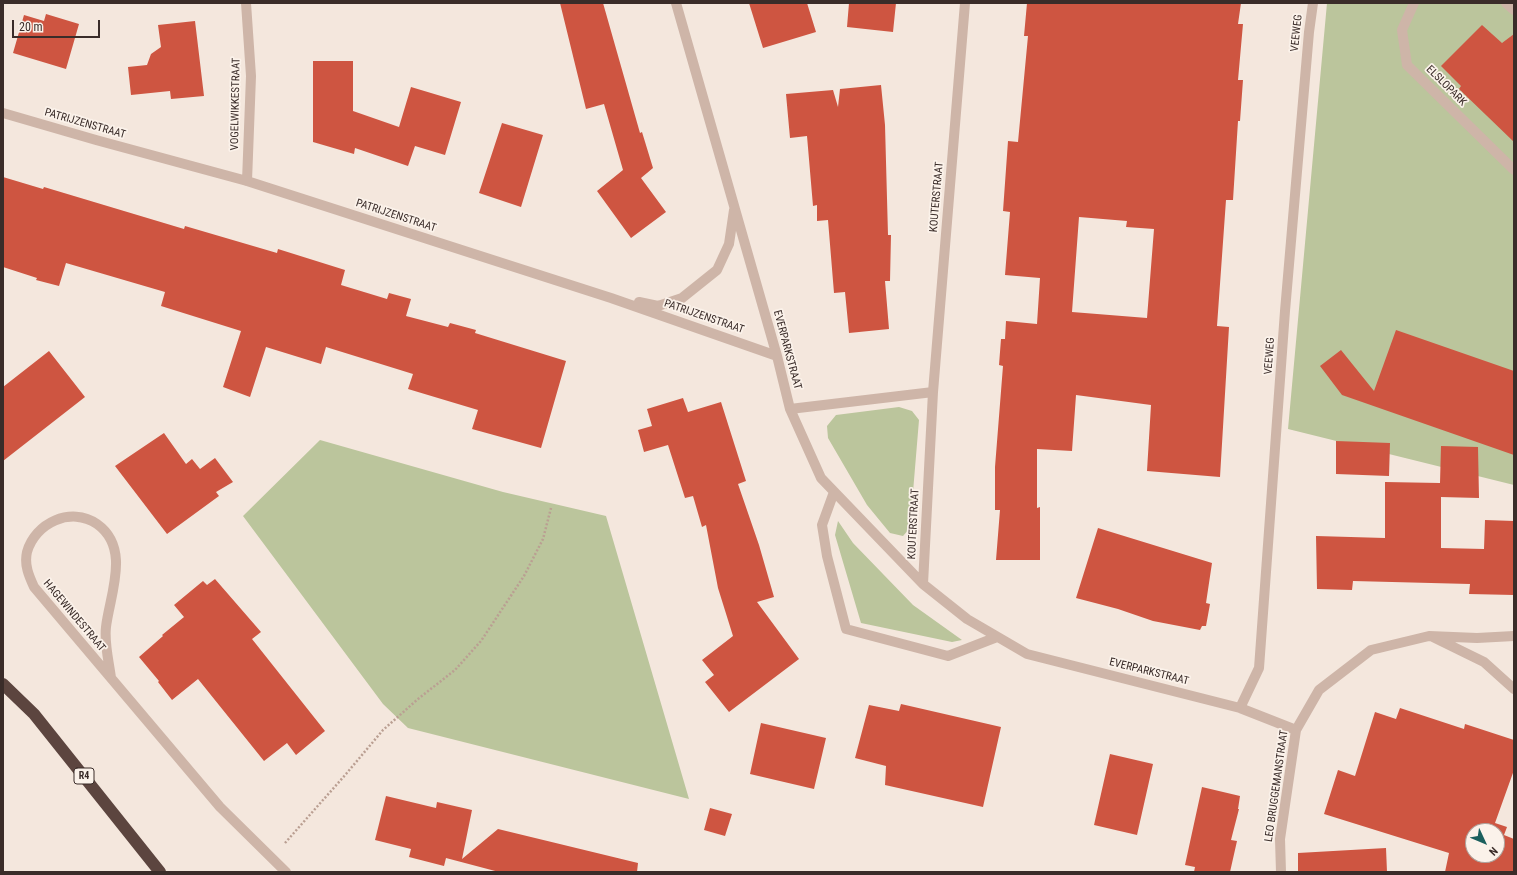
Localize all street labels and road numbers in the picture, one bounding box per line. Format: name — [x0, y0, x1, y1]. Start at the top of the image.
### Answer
street label: VEEWEG — [1288, 14, 1306, 52]
street label: VOGELWIKKESTRAAT — [229, 58, 243, 150]
street label: ELSLOPARK — [1423, 63, 1469, 109]
street label: PATRIJZENSTRAAT — [43, 106, 127, 142]
street label: KOUTERSTRAAT — [927, 161, 947, 233]
street label: PATRIJZENSTRAAT — [354, 197, 438, 235]
street label: PATRIJZENSTRAAT — [662, 297, 746, 337]
street label: EVERPARKSTRAAT — [770, 309, 804, 391]
street label: VEEWEG — [1262, 337, 1278, 375]
street label: KOUTERSTRAAT — [906, 488, 922, 560]
street label: HAGEWINDESTRAAT — [40, 577, 108, 655]
street label: EVERPARKSTRAAT — [1108, 656, 1190, 688]
street label: LEO BRUGGEMANSTRAAT — [1263, 729, 1291, 843]
road number: R4 — [74, 768, 94, 784]

